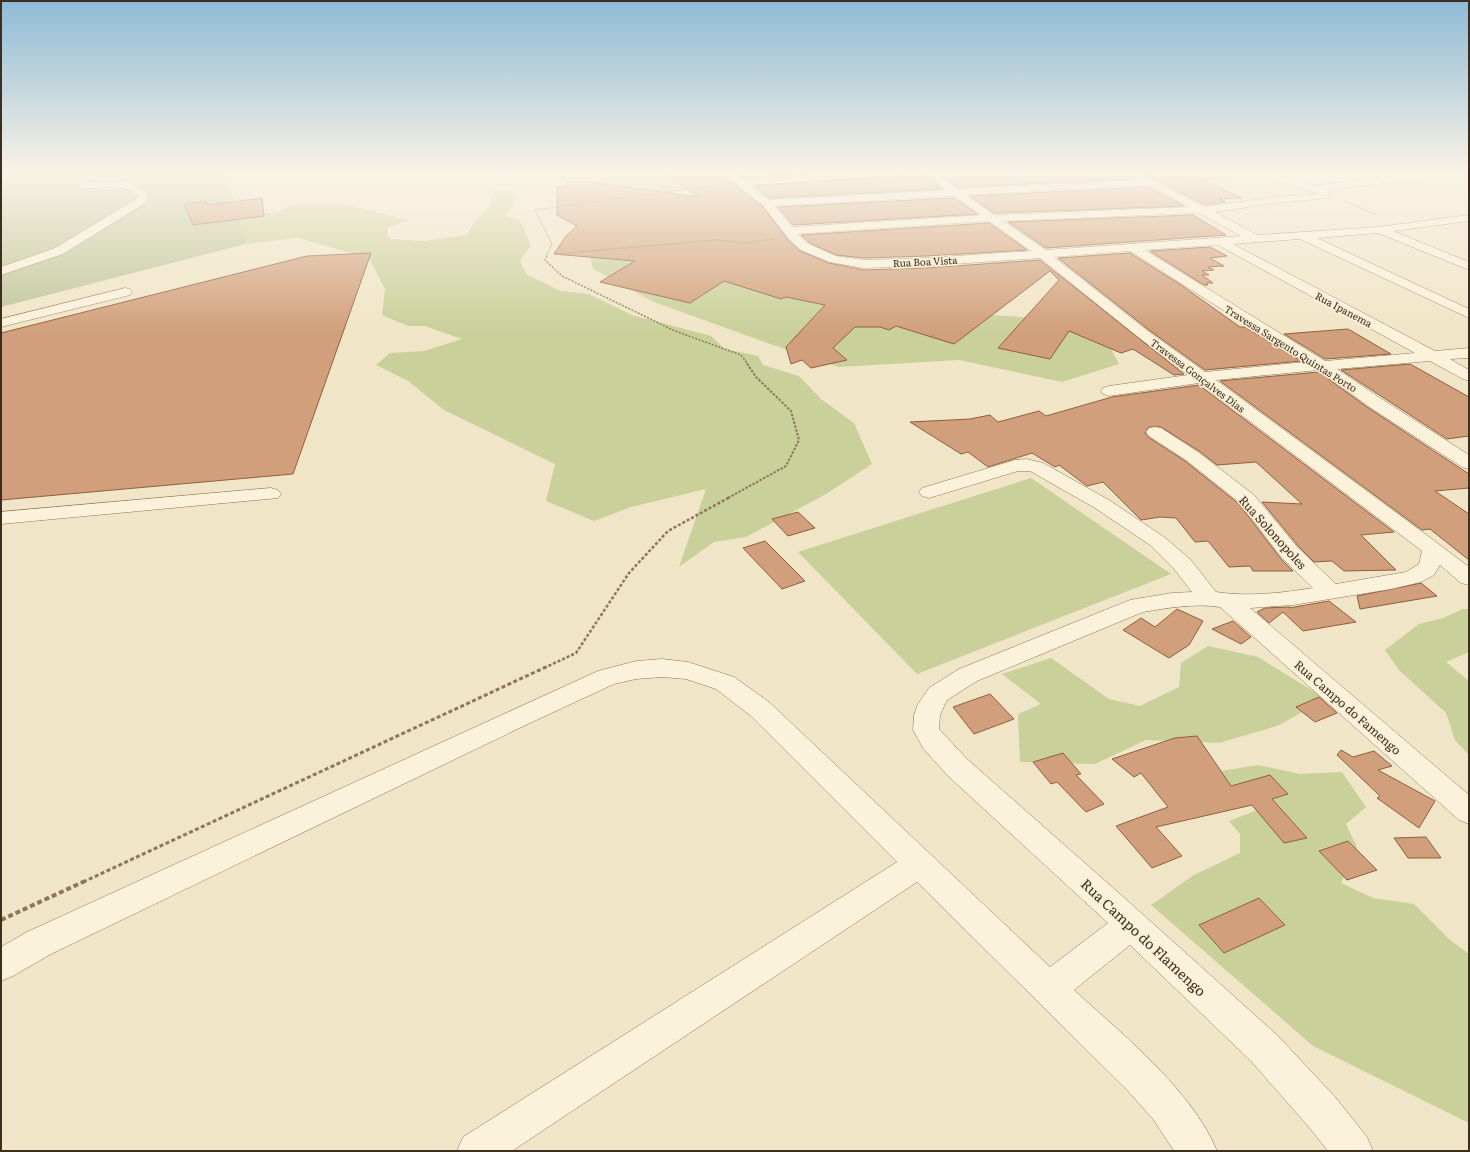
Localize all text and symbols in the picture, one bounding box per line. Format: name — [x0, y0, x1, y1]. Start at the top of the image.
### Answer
street label: Rua Boa Vista — [892, 252, 958, 270]
street label: Rua Ipanema — [1313, 288, 1376, 331]
street label: Travessa Sargento Quintas Porto — [1222, 301, 1360, 395]
street label: Travessa Gonçalves Dias — [1147, 334, 1249, 416]
street label: Rua Solonopoles — [1235, 491, 1311, 573]
street label: Rua Campo do Famengo — [1291, 655, 1405, 759]
street label: Rua Campo do Flamengo — [1077, 874, 1211, 1000]

